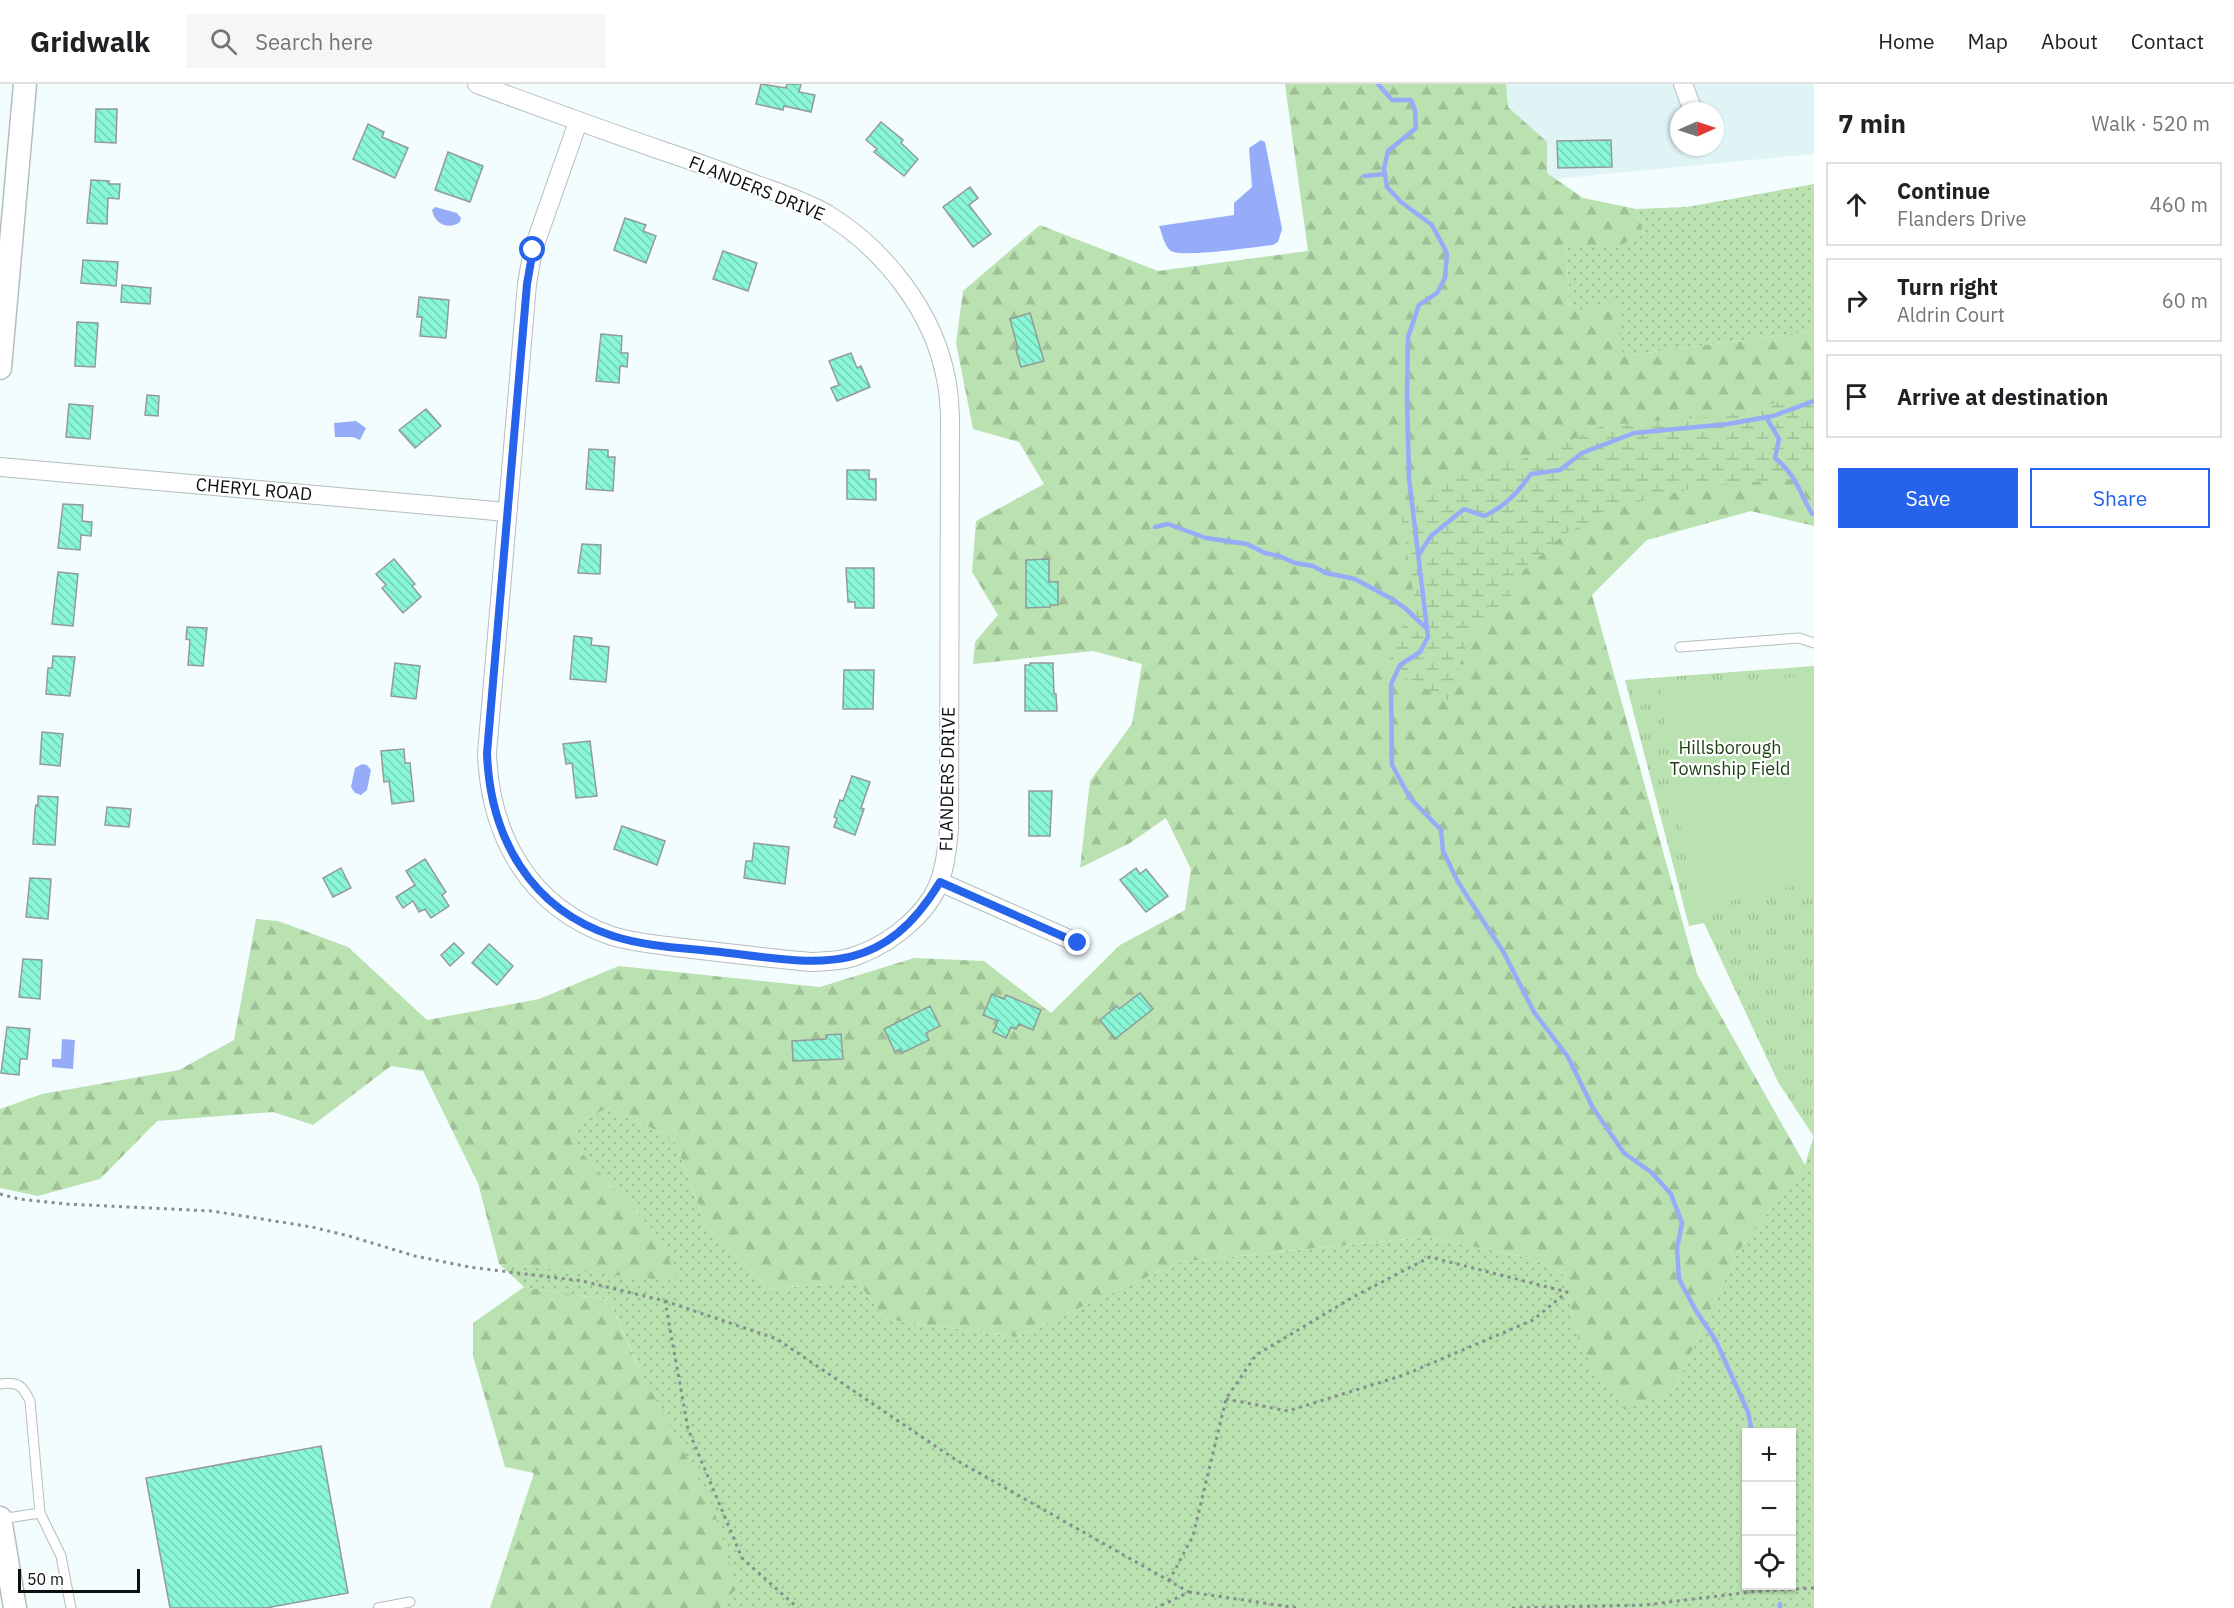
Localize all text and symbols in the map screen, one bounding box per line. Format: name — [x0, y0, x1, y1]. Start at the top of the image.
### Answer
search box — [186, 14, 606, 68]
text: Gridwalk — [30, 23, 150, 60]
icon: search — [207, 25, 240, 58]
text: Search here — [255, 27, 373, 56]
text: Home — [1878, 27, 1935, 55]
text: Map — [1968, 27, 2008, 55]
text: About — [2041, 27, 2098, 55]
text: Contact — [2131, 27, 2204, 55]
north arrow — [1670, 102, 1724, 156]
text: 7 min — [1838, 106, 1906, 140]
text: Walk · 520 m — [2092, 110, 2210, 137]
street label: FLANDERS DRIVE — [686, 150, 828, 226]
text: Continue — [1897, 176, 1990, 205]
icon: ahead — [1840, 188, 1873, 221]
text: 460 m — [2150, 191, 2208, 218]
text: Flanders Drive — [1897, 205, 2026, 232]
route start — [519, 236, 545, 262]
text: Turn right — [1897, 272, 1998, 301]
icon: right — [1840, 284, 1873, 317]
text: 60 m — [2162, 287, 2208, 314]
text: Aldrin Court — [1897, 301, 2005, 328]
icon: arrive — [1840, 380, 1873, 413]
text: Arrive at destination — [1897, 382, 2108, 411]
button: Save — [1838, 468, 2018, 528]
button: Share — [2030, 468, 2210, 528]
street label: CHERYL ROAD — [195, 472, 313, 506]
street label: FLANDERS DRIVE — [934, 706, 960, 852]
park label: Hillsborough Township Field — [1669, 736, 1791, 780]
route end — [1064, 929, 1090, 955]
map controls — [1742, 1428, 1796, 1590]
button: + — [1742, 1428, 1796, 1482]
button: − — [1742, 1482, 1796, 1536]
button: locate — [1742, 1536, 1796, 1590]
scale bar — [18, 1566, 140, 1594]
text: 50 m — [27, 1569, 64, 1589]

